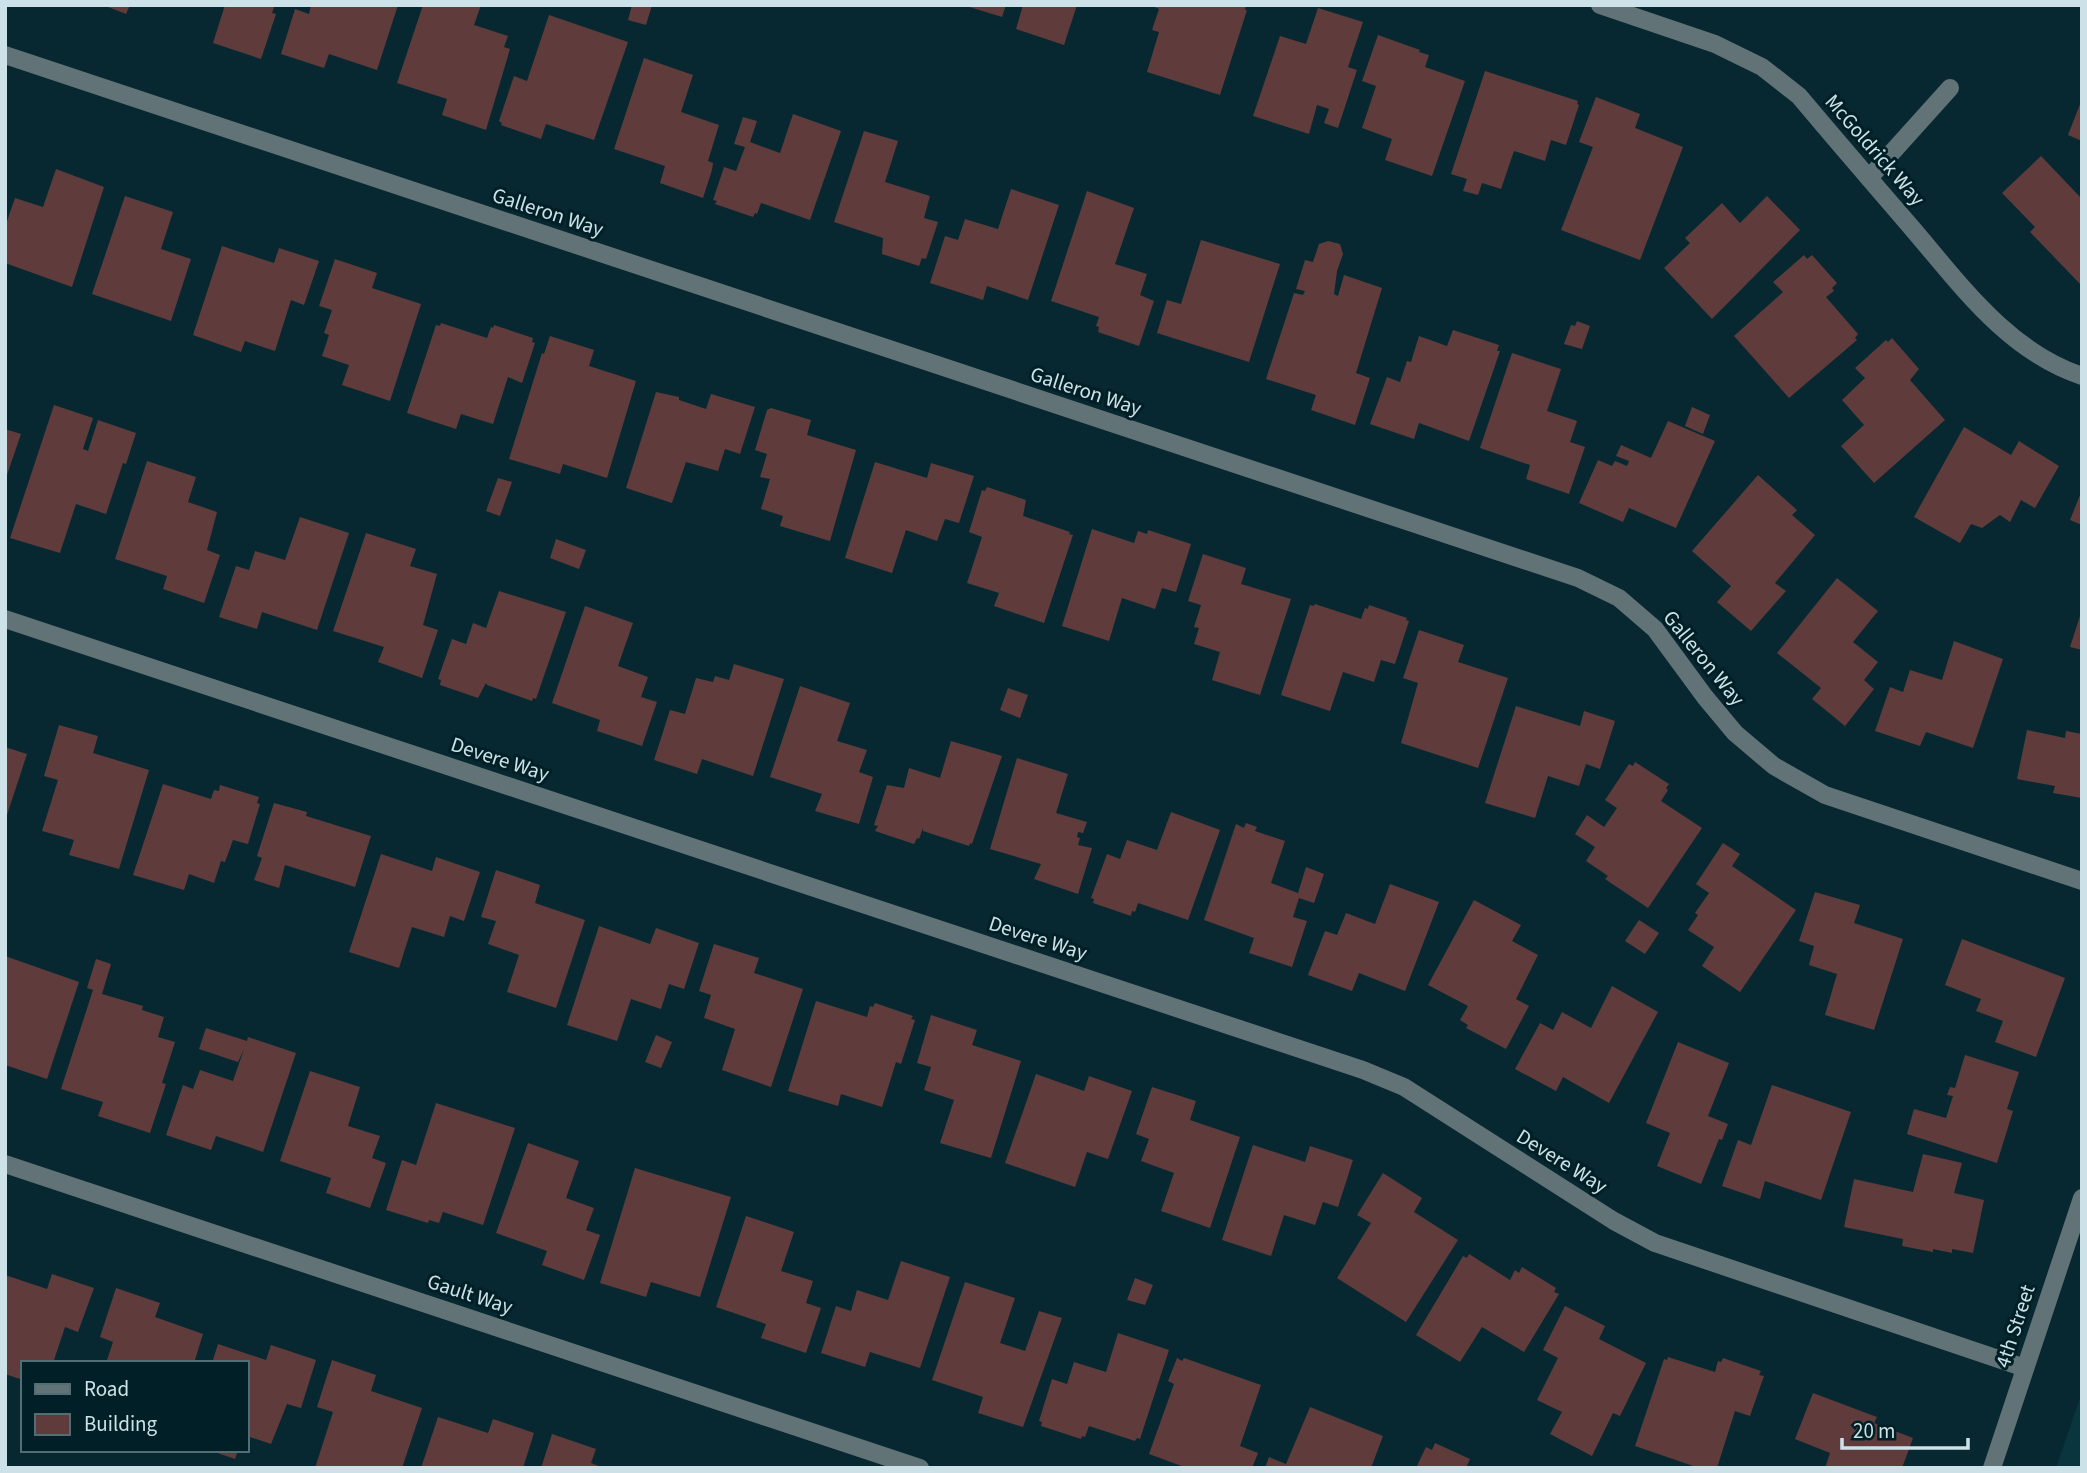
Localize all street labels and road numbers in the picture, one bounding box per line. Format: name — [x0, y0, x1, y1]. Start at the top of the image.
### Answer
street label: McGoldrick Way — [1818, 88, 1932, 213]
street label: Galleron Way — [489, 180, 608, 244]
street label: Galleron Way — [1027, 359, 1146, 423]
street label: Galleron Way — [1656, 604, 1752, 712]
street label: Devere Way — [447, 729, 553, 789]
street label: Devere Way — [985, 908, 1091, 968]
street label: Devere Way — [1511, 1121, 1613, 1201]
street label: Gault Way — [423, 1266, 517, 1322]
street label: 4th Street — [1987, 1281, 2043, 1371]

